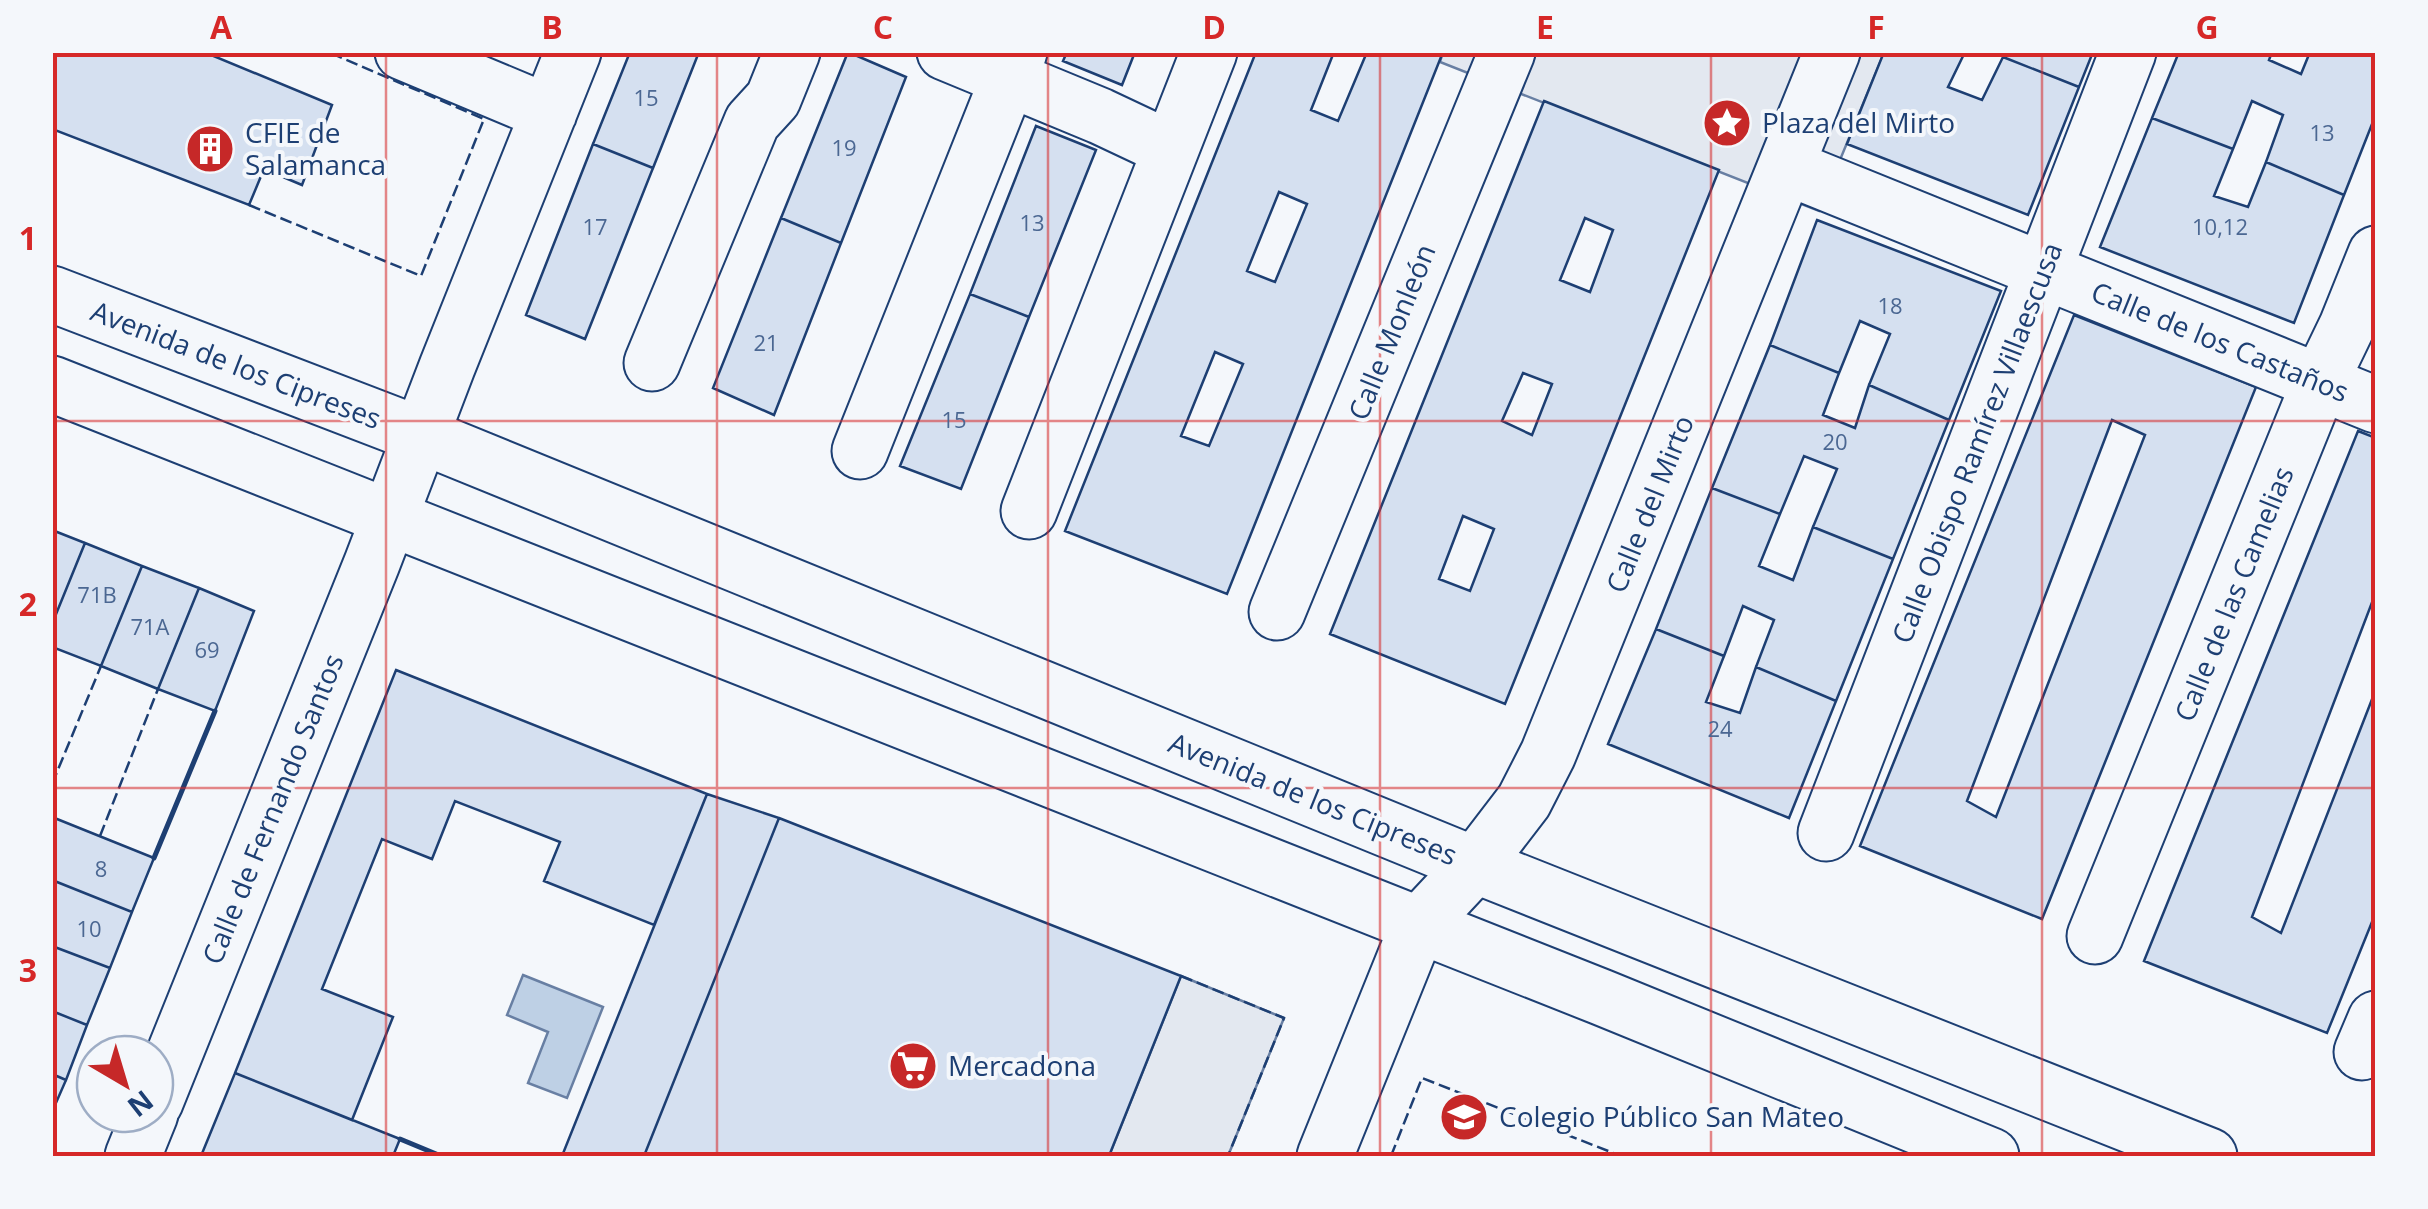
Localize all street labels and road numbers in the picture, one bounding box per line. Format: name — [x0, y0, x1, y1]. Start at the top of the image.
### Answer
street label: Calle Obispo Ramírez Villaescusa — [1882, 237, 2070, 648]
street label: Calle Monleón — [1339, 238, 1444, 425]
street label: Calle de los Castaños — [2086, 272, 2355, 410]
street label: Avenida de los Cipreses — [86, 291, 387, 437]
street label: Calle del Mirto — [1596, 409, 1702, 598]
street label: Calle de las Camelias — [2165, 461, 2302, 727]
street label: Calle de Fernando Santos — [192, 648, 352, 969]
street label: Avenida de los Cipreses — [1164, 723, 1463, 873]

